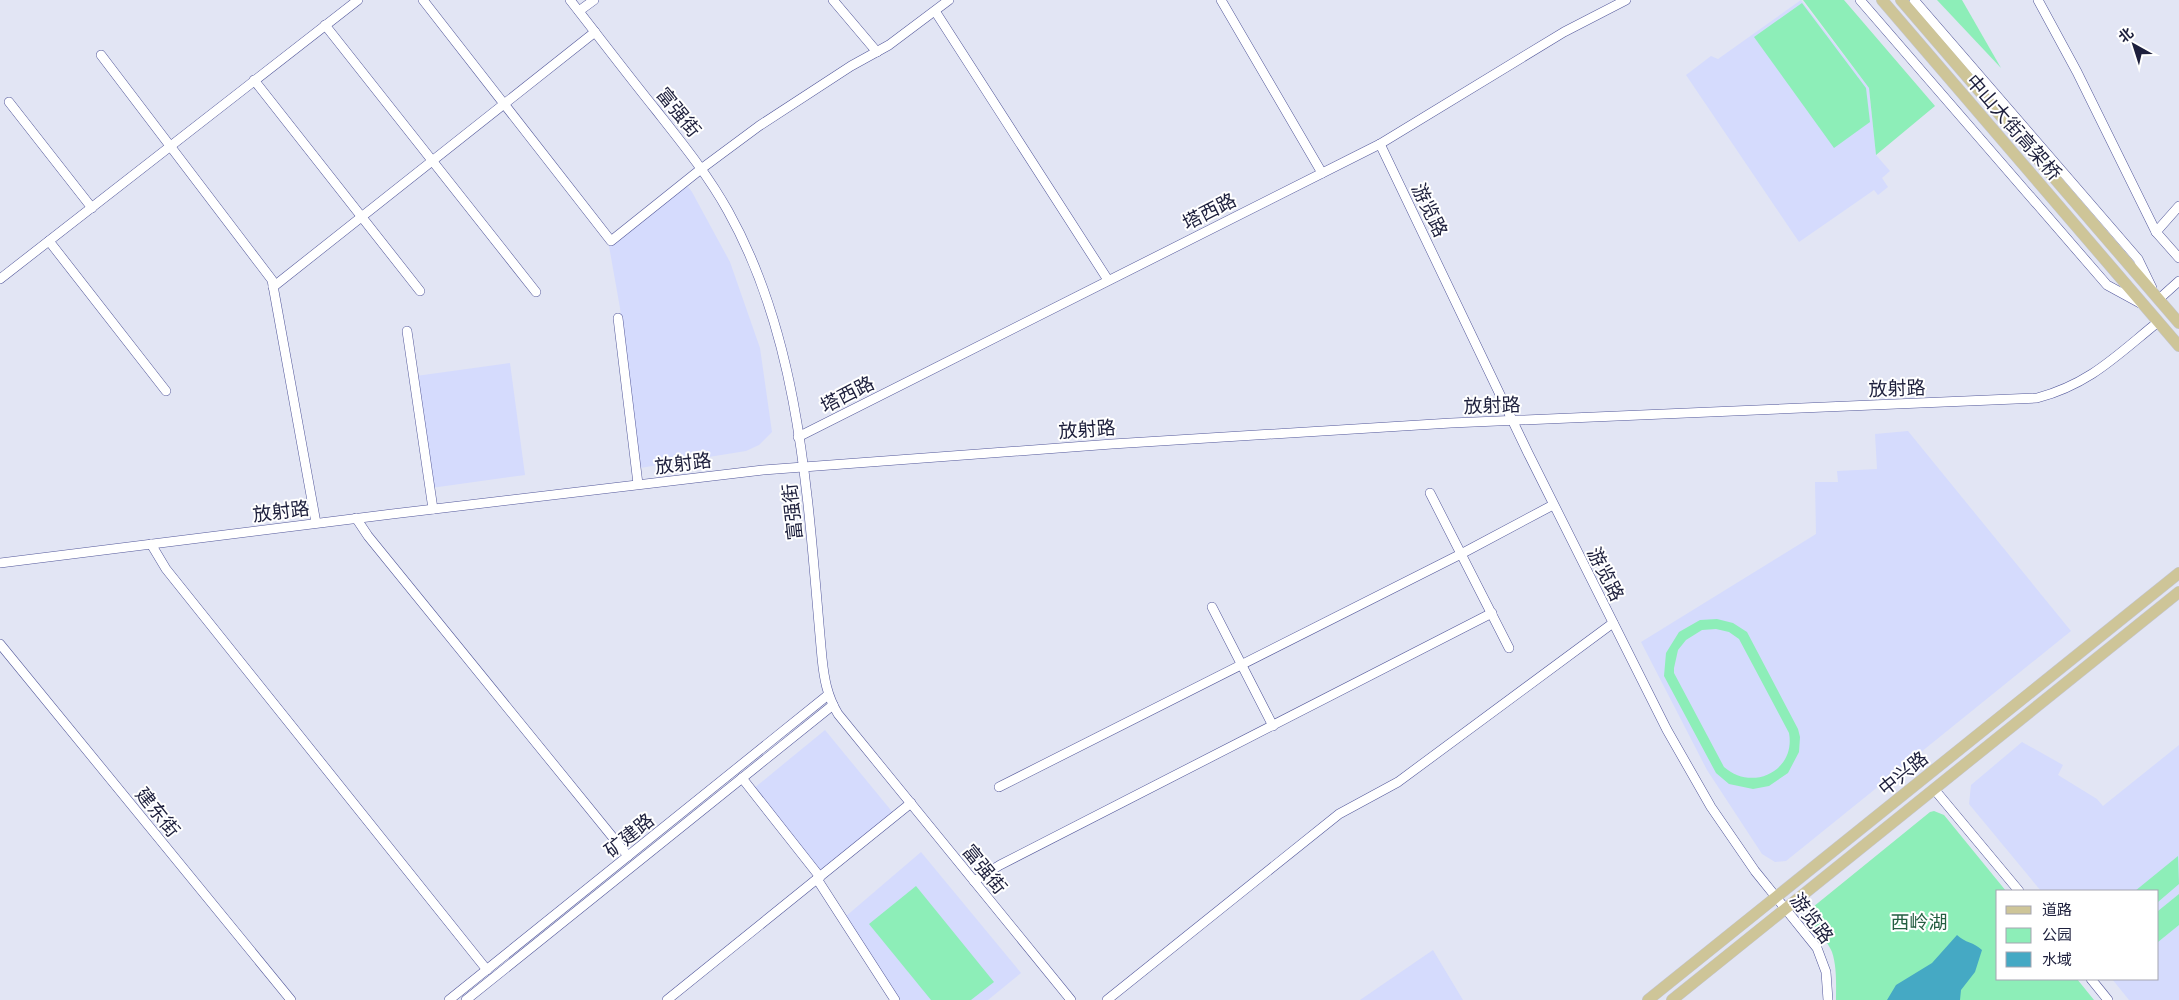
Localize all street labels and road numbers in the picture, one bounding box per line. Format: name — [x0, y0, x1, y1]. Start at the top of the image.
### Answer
street label: 中山大街高架桥 — [1961, 69, 2067, 185]
street label: 富强街 — [652, 82, 706, 142]
street label: 游览路 — [1407, 179, 1453, 241]
street label: 塔西路 — [1178, 187, 1240, 235]
street label: 塔西路 — [816, 370, 878, 418]
street label: 放射路 — [1868, 375, 1926, 401]
street label: 放射路 — [1463, 392, 1521, 418]
street label: 放射路 — [1058, 415, 1116, 443]
street label: 放射路 — [653, 448, 713, 478]
street label: 富强街 — [777, 482, 807, 542]
street label: 放射路 — [251, 496, 311, 526]
street label: 游览路 — [1582, 543, 1630, 605]
street label: 中兴路 — [1873, 746, 1933, 800]
street label: 建东街 — [131, 782, 185, 842]
street label: 矿建路 — [599, 808, 659, 862]
street label: 富强街 — [958, 839, 1012, 899]
street label: 游览路 — [1785, 888, 1839, 948]

